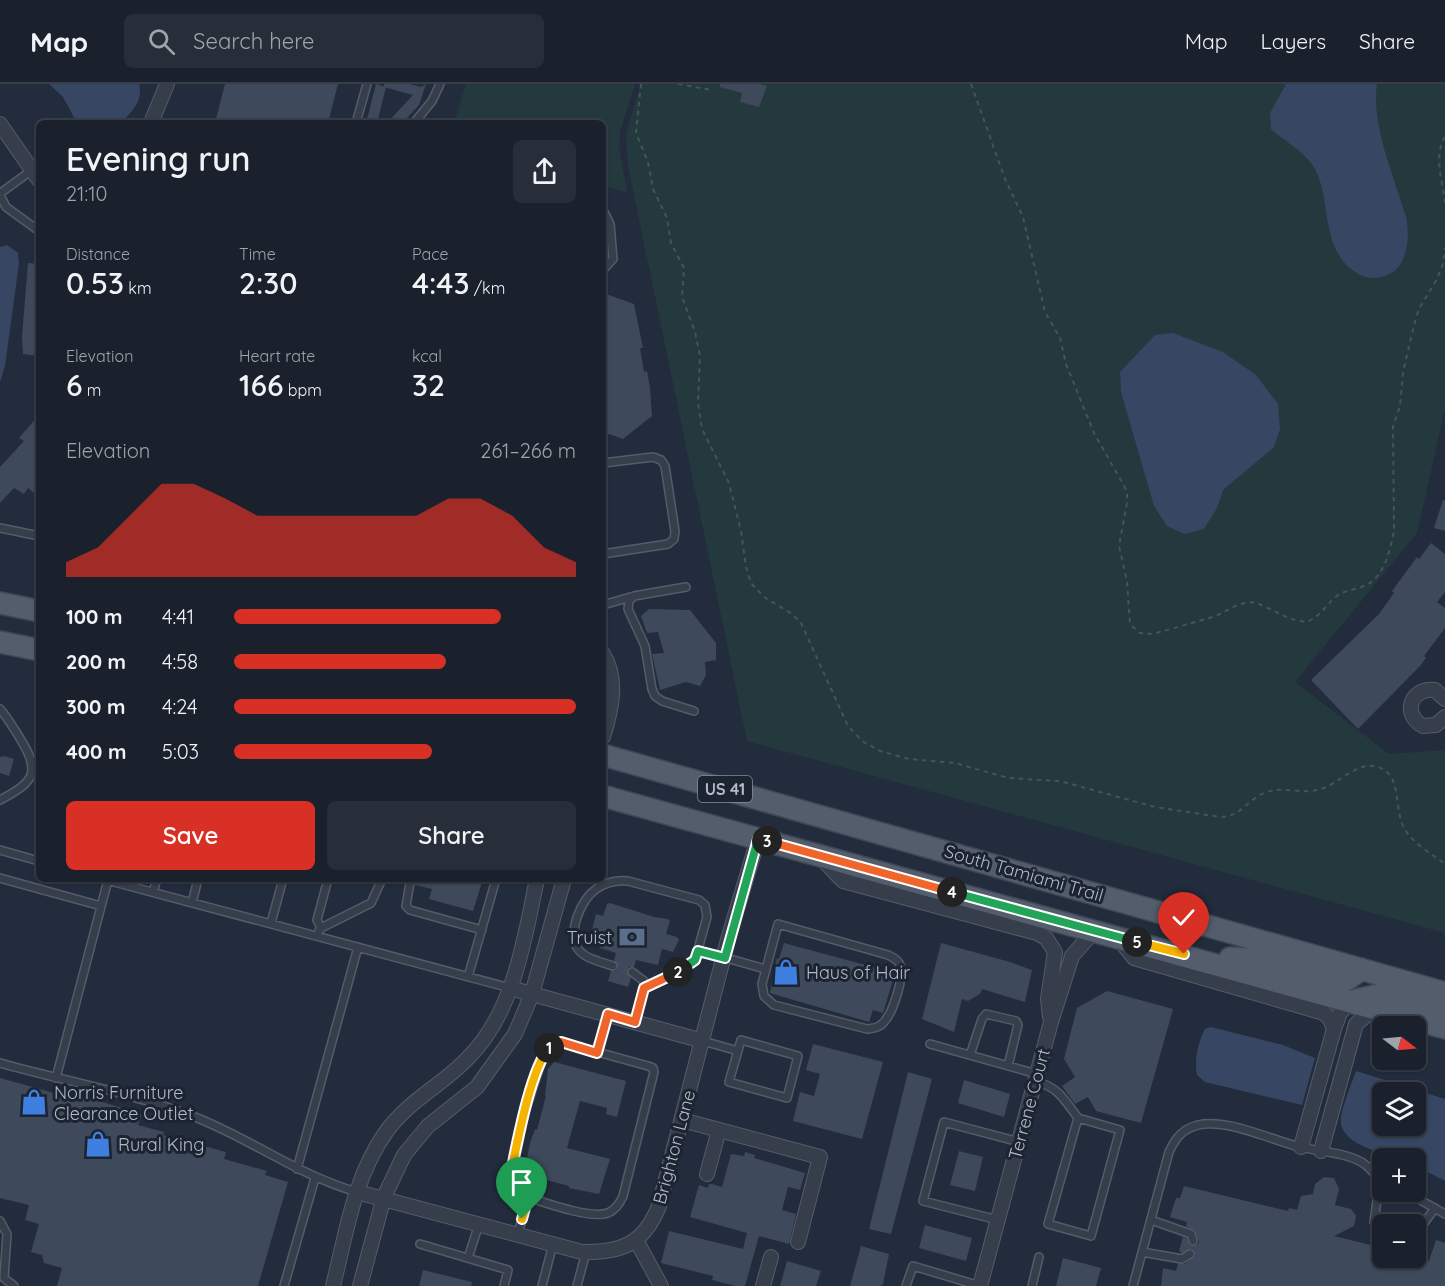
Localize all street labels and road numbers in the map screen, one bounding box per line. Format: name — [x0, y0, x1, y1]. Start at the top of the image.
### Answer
road number: US 41 — [698, 776, 752, 802]
street label: South Tamiami Trail — [942, 839, 1106, 907]
street label: Terrene Court — [1003, 1046, 1055, 1162]
street label: Brighton Lane — [648, 1087, 700, 1207]

